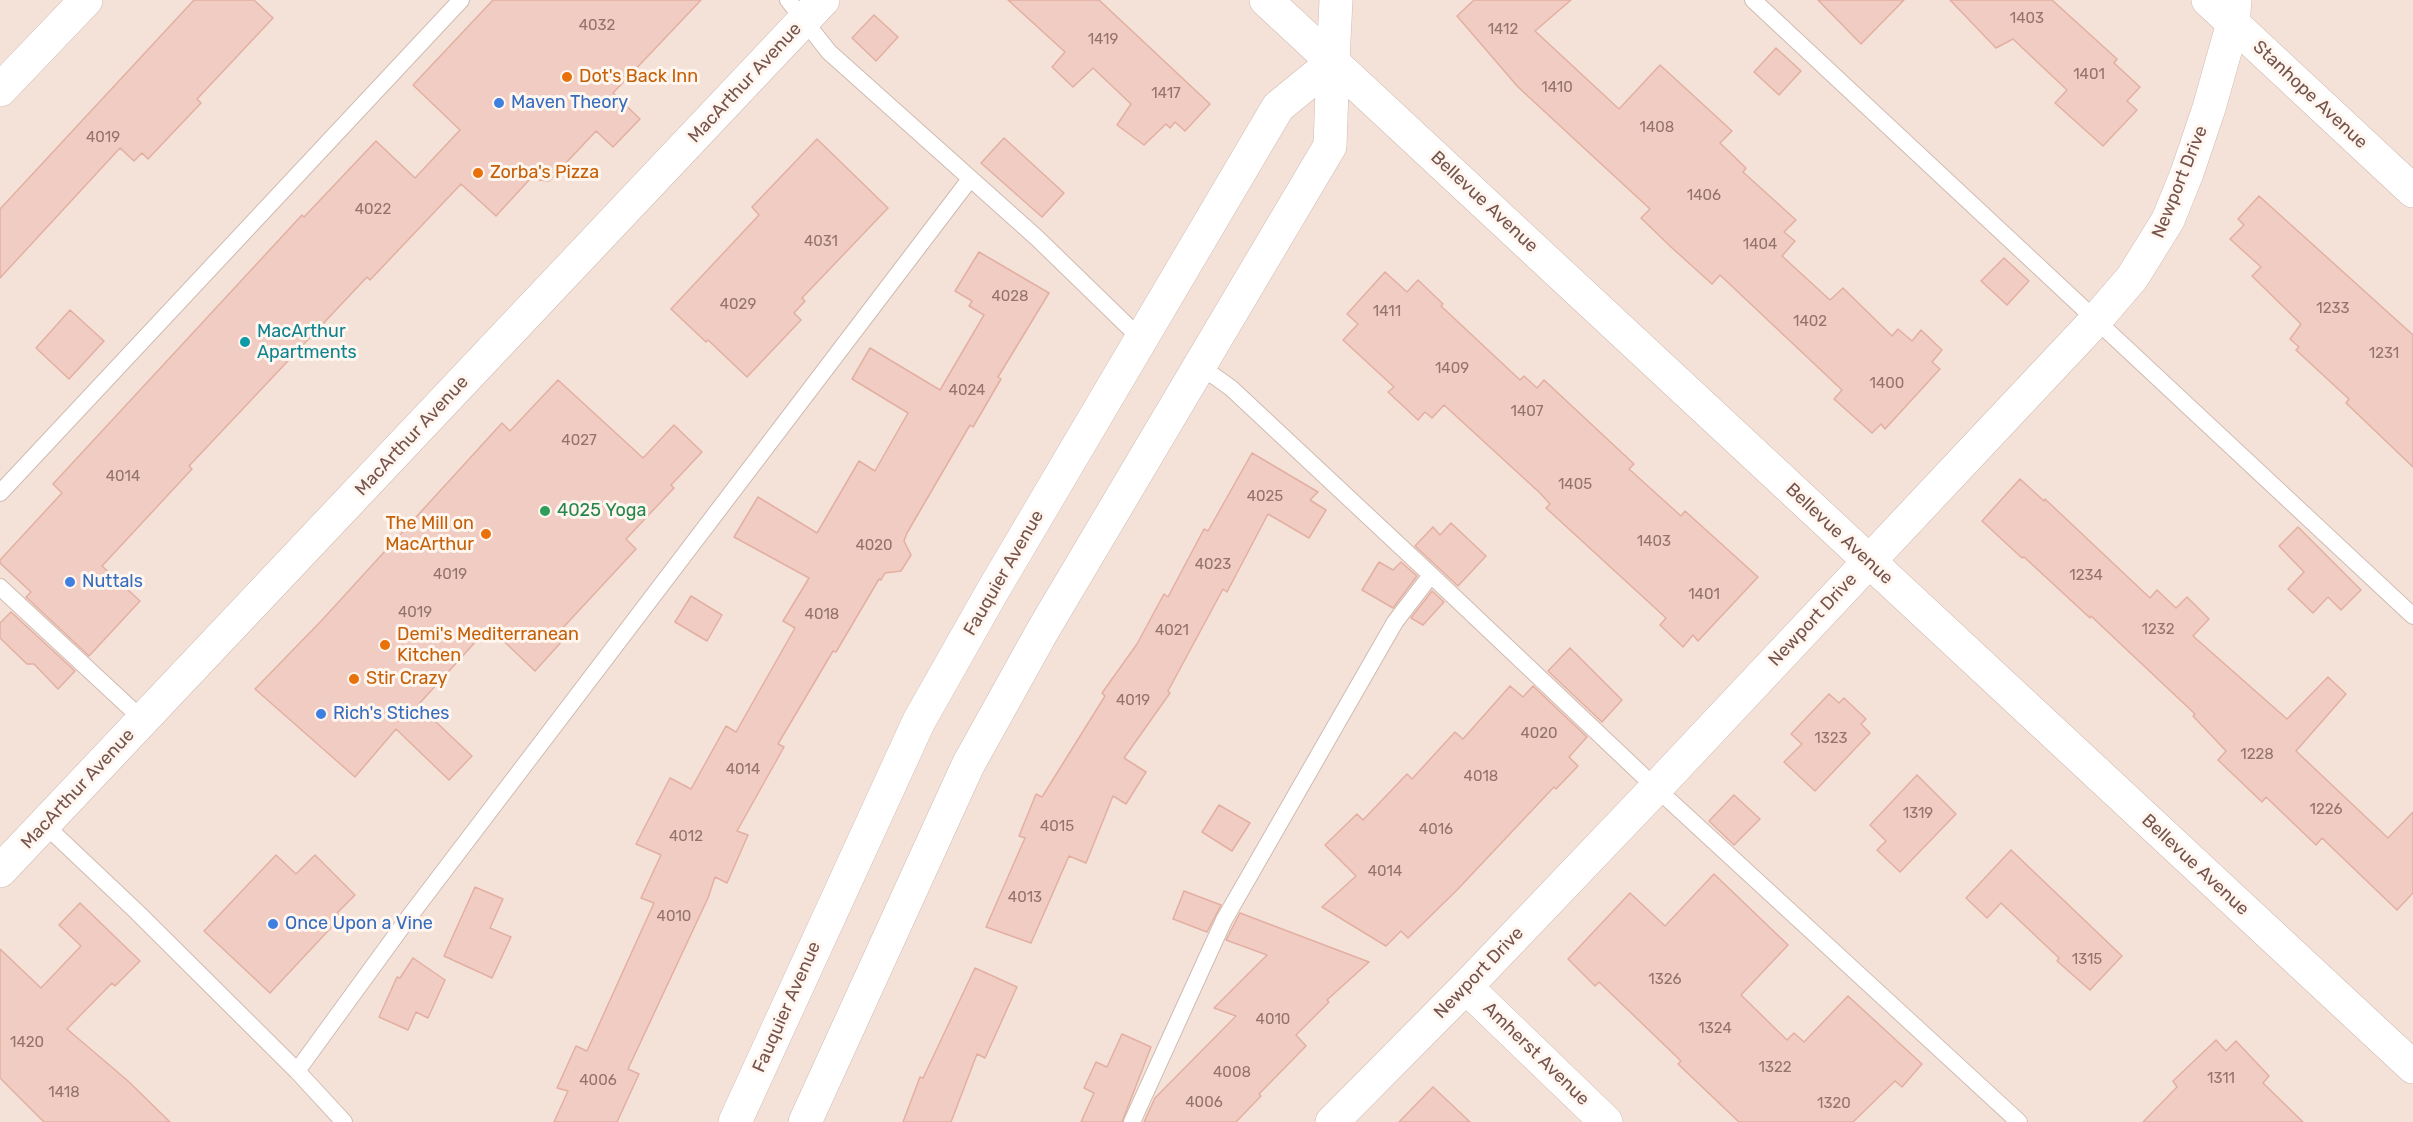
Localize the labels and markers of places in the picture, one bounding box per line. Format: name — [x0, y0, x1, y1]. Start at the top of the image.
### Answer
place label: Dot's Back Inn — [579, 66, 698, 88]
marker: Dot's Back Inn — [560, 70, 574, 84]
place label: Maven Theory — [511, 92, 628, 114]
marker: Maven Theory — [492, 96, 506, 110]
place label: Zorba's Pizza — [490, 162, 599, 184]
marker: Zorba's Pizza — [471, 166, 485, 180]
place label: MacArthur Apartments — [257, 321, 357, 364]
marker: MacArthur Apartments — [238, 335, 252, 349]
place label: 4025 Yoga — [557, 500, 646, 522]
marker: 4025 Yoga — [538, 504, 552, 518]
place label: The Mill on MacArthur — [385, 513, 474, 556]
marker: The Mill on MacArthur — [479, 527, 493, 541]
place label: Nuttals — [82, 571, 143, 593]
marker: Nuttals — [63, 575, 77, 589]
place label: Demi's Mediterranean Kitchen — [397, 624, 579, 666]
marker: Demi's Mediterranean Kitchen — [378, 638, 392, 652]
place label: Stir Crazy — [366, 668, 448, 690]
marker: Stir Crazy — [347, 672, 361, 686]
place label: Rich's Stiches — [333, 703, 449, 725]
marker: Rich's Stiches — [314, 707, 328, 721]
place label: Once Upon a Vine — [285, 913, 433, 935]
marker: Once Upon a Vine — [266, 917, 280, 931]

